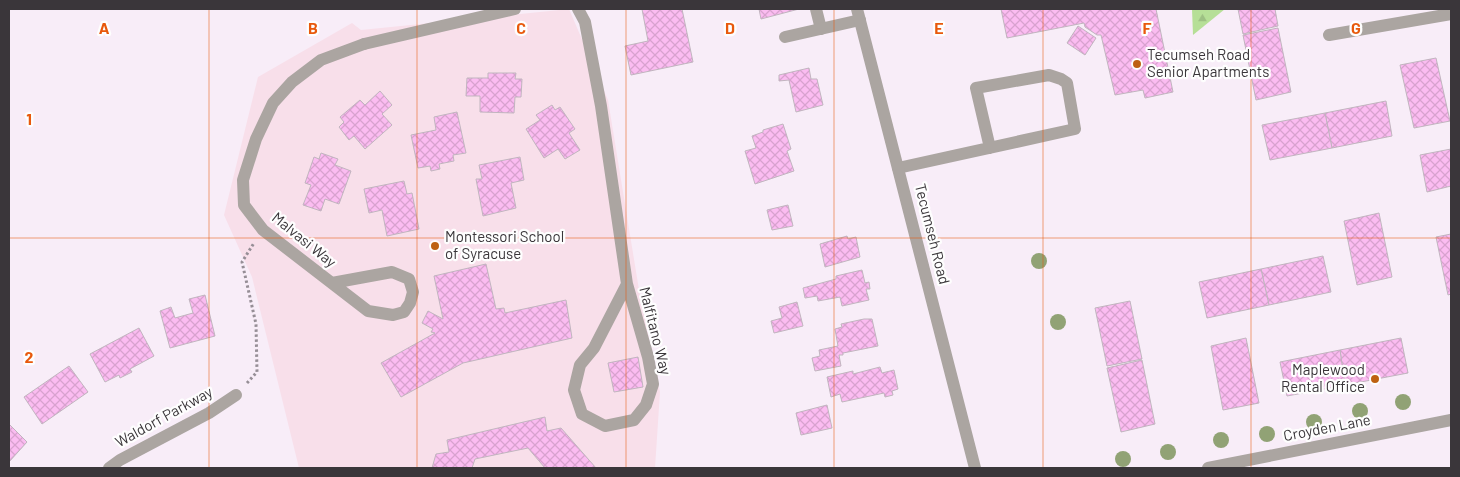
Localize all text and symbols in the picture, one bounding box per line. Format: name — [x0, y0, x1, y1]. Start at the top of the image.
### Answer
text: A — [99, 18, 110, 37]
text: B — [308, 18, 318, 37]
text: C — [516, 18, 526, 37]
text: D — [725, 18, 735, 37]
text: E — [934, 18, 944, 37]
text: F — [1143, 18, 1152, 37]
text: G — [1351, 18, 1361, 37]
place label: Tecumseh Road Senior Apartments — [1147, 45, 1270, 80]
marker: Tecumseh Road Senior Apartments — [1131, 58, 1143, 70]
text: 1 — [26, 109, 32, 128]
street label: Tecumseh Road — [912, 182, 954, 286]
street label: Malvasi Way — [269, 208, 340, 271]
place label: Montessori School of Syracuse — [445, 227, 564, 262]
marker: Montessori School of Syracuse — [429, 240, 441, 252]
street label: Malfitano Way — [636, 285, 676, 377]
text: 2 — [25, 347, 34, 366]
place label: Maplewood Rental Office — [1281, 360, 1365, 395]
marker: Maplewood Rental Office — [1369, 373, 1381, 385]
street label: Waldorf Parkway — [112, 382, 215, 450]
street label: Croyden Lane — [1282, 410, 1372, 444]

